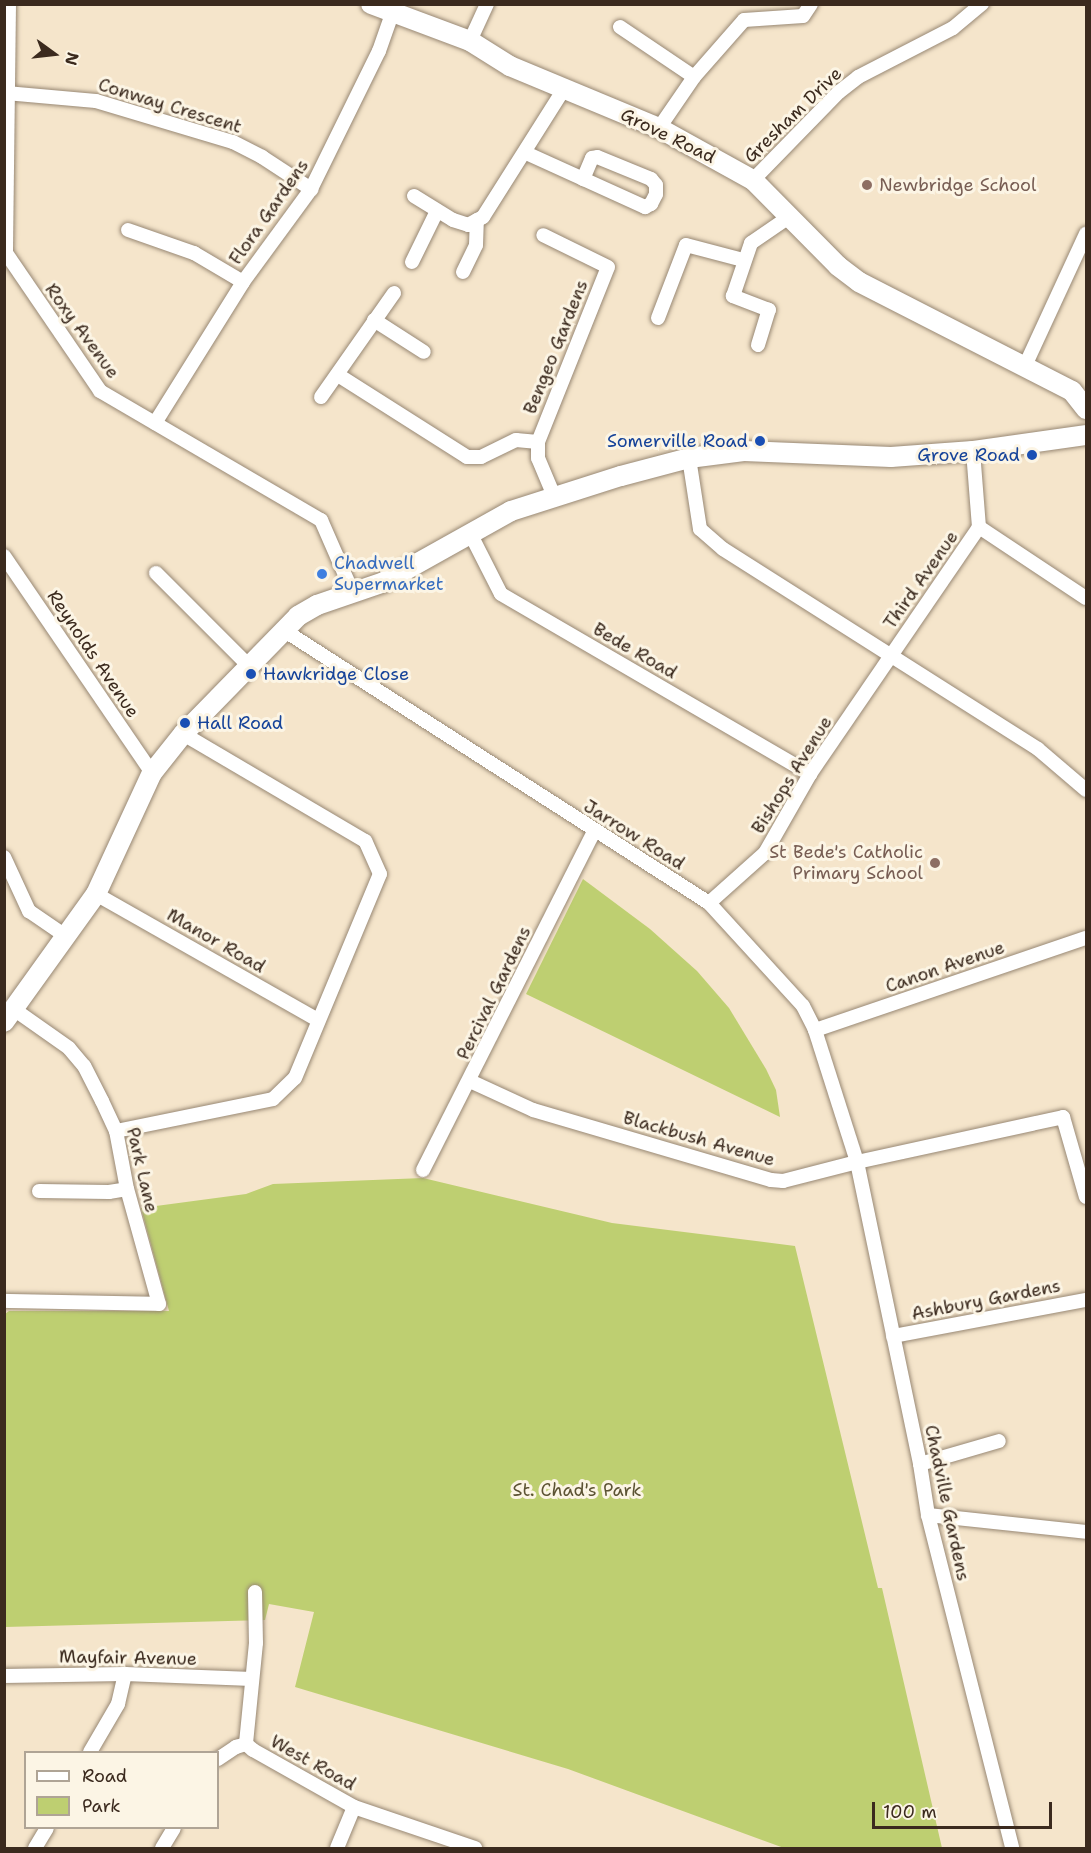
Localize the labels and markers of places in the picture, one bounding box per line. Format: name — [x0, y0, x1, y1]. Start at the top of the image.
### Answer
place label: Newbridge School — [879, 174, 1036, 196]
marker: Newbridge School — [860, 178, 874, 192]
place label: Somerville Road — [607, 430, 748, 452]
marker: Somerville Road — [753, 434, 767, 448]
place label: Grove Road — [917, 444, 1020, 466]
marker: Grove Road — [1025, 448, 1039, 462]
place label: Chadwell Supermarket — [334, 553, 444, 596]
marker: Chadwell Supermarket — [315, 567, 329, 581]
place label: Hawkridge Close — [263, 663, 409, 685]
marker: Hawkridge Close — [244, 667, 258, 681]
place label: Hall Road — [197, 712, 283, 734]
marker: Hall Road — [178, 716, 192, 730]
place label: St Bede's Catholic Primary School — [769, 842, 923, 884]
marker: St Bede's Catholic Primary School — [928, 856, 942, 870]

